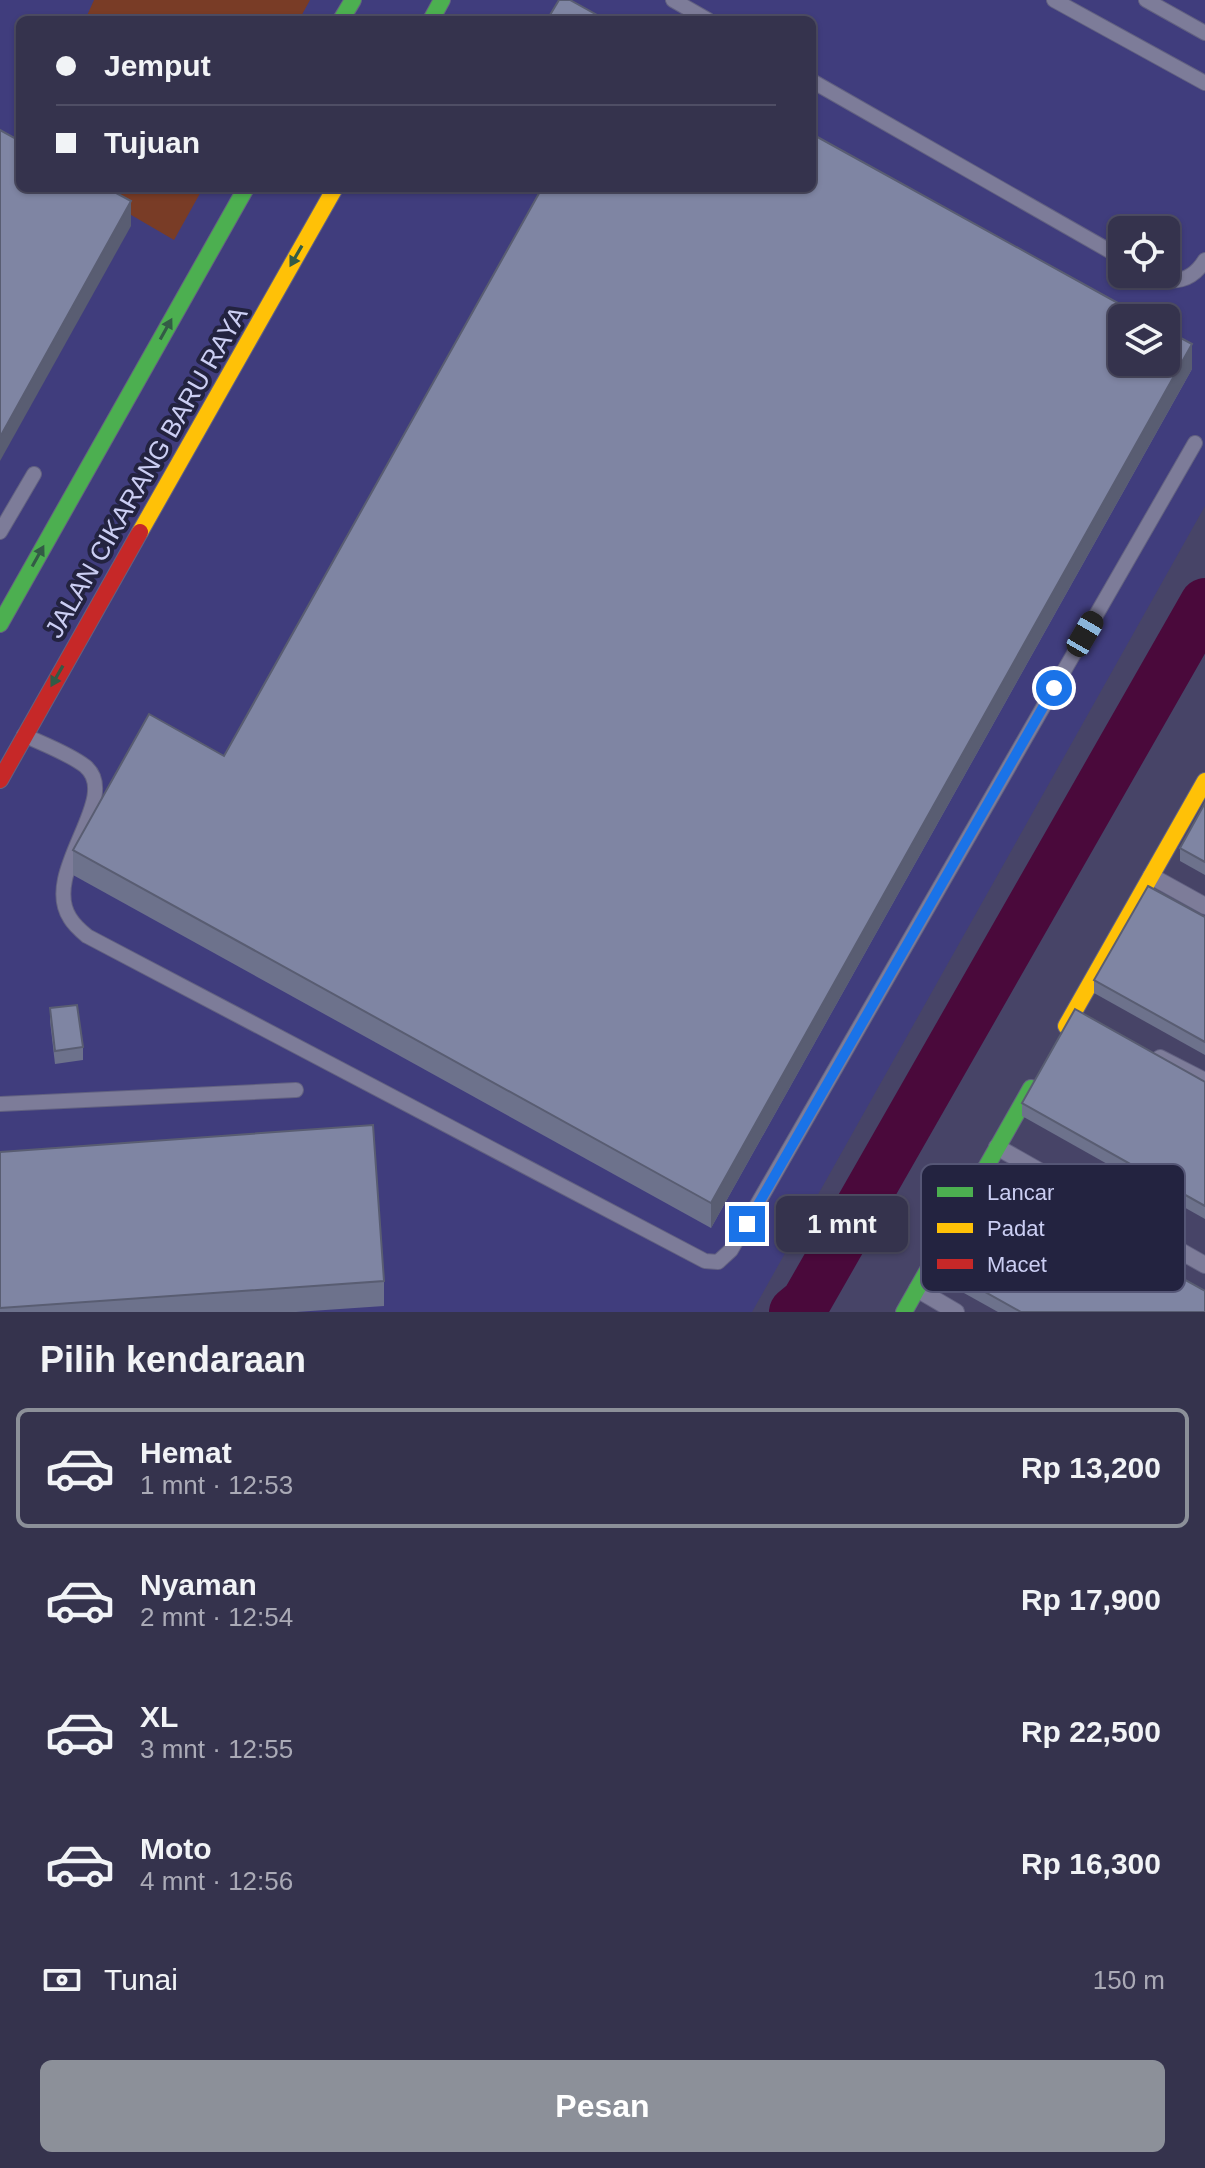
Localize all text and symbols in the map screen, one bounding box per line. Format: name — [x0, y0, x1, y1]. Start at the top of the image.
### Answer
text: Jemput — [104, 49, 211, 82]
text: Tujuan — [104, 126, 200, 159]
map controls — [1108, 216, 1180, 376]
button: locate — [1108, 216, 1180, 288]
one-way arrow — [289, 245, 303, 267]
street label: JALAN CIKARANG BARU RAYA — [39, 300, 254, 643]
button: layers — [1108, 304, 1180, 376]
one-way arrow — [160, 318, 173, 341]
one-way arrow — [31, 545, 45, 567]
car — [1063, 607, 1107, 661]
one-way arrow — [50, 665, 64, 688]
route start — [1036, 670, 1072, 706]
legend — [921, 1164, 1185, 1292]
text: Lancar — [987, 1180, 1054, 1205]
callout: 1 mnt — [775, 1196, 907, 1252]
route end — [729, 1206, 765, 1242]
text: 1 mnt — [807, 1209, 877, 1239]
text: Padat — [987, 1216, 1045, 1241]
text: Macet — [987, 1252, 1047, 1277]
text: Pilih kendaraan — [40, 1339, 306, 1380]
icon: car — [44, 1432, 116, 1504]
text: Hemat — [140, 1436, 232, 1469]
text: Rp 13,200 — [1021, 1451, 1161, 1484]
text: 1 mnt · 12:53 — [140, 1470, 293, 1500]
icon: car — [44, 1564, 116, 1636]
text: Nyaman — [140, 1568, 257, 1601]
text: Rp 17,900 — [1021, 1583, 1161, 1616]
text: 2 mnt · 12:54 — [140, 1602, 293, 1632]
icon: car — [44, 1696, 116, 1768]
text: XL — [140, 1700, 178, 1733]
text: Rp 22,500 — [1021, 1715, 1161, 1748]
text: 3 mnt · 12:55 — [140, 1734, 293, 1764]
icon: car — [44, 1828, 116, 1900]
text: Moto — [140, 1832, 212, 1865]
text: Rp 16,300 — [1021, 1847, 1161, 1880]
text: 4 mnt · 12:56 — [140, 1866, 293, 1896]
icon: cash — [40, 1958, 84, 2002]
text: Tunai — [104, 1963, 178, 1996]
text: 150 m — [1093, 1965, 1165, 1995]
button: Pesan — [40, 2060, 1165, 2152]

